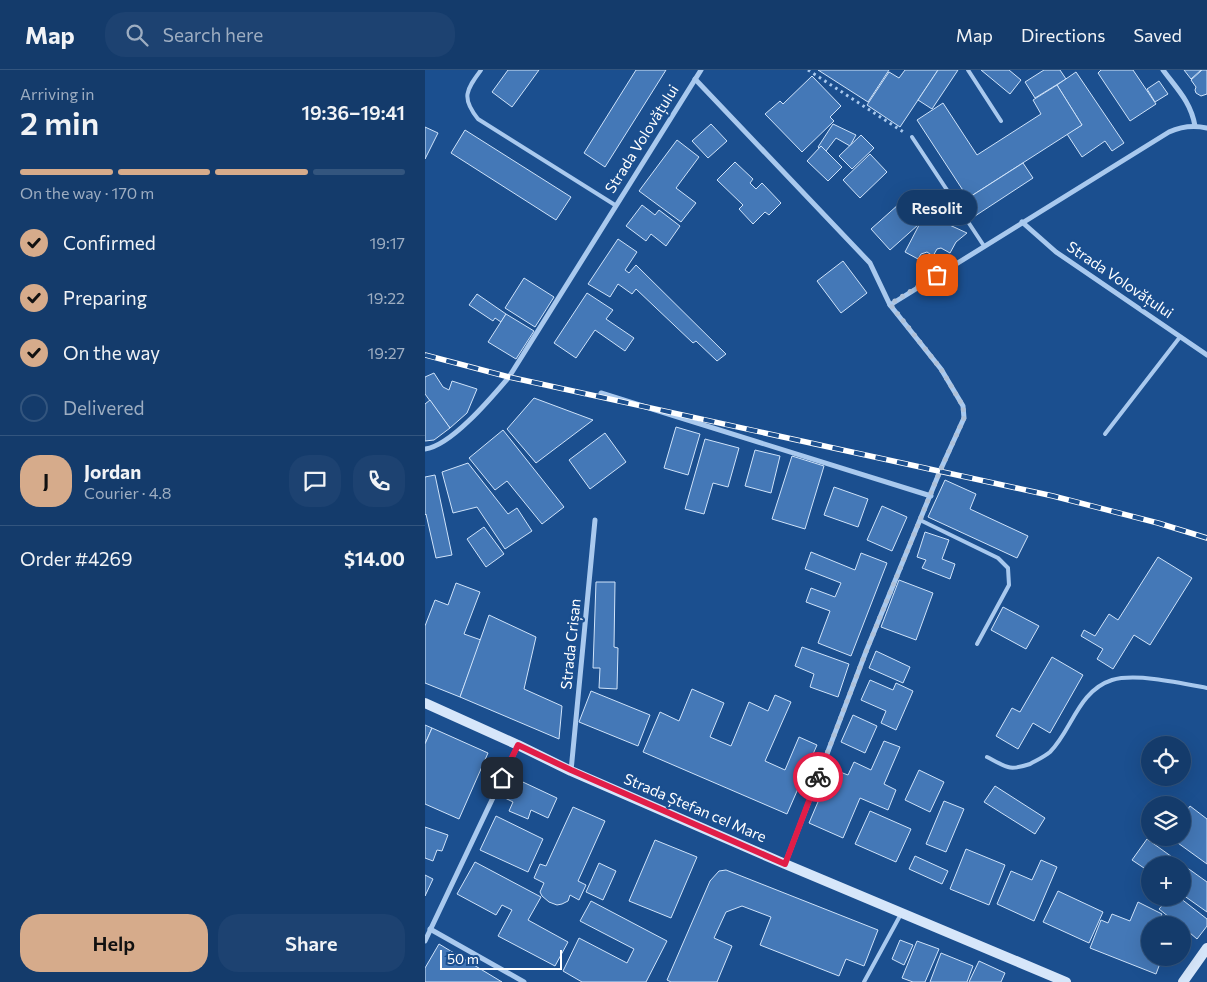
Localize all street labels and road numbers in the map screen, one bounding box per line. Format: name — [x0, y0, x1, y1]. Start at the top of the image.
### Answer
street label: Strada Volovățului — [601, 81, 683, 197]
street label: Strada Volovățului — [1063, 237, 1177, 323]
street label: Strada Crișan — [556, 598, 586, 690]
street label: Strada Ștefan cel Mare — [621, 769, 769, 847]

